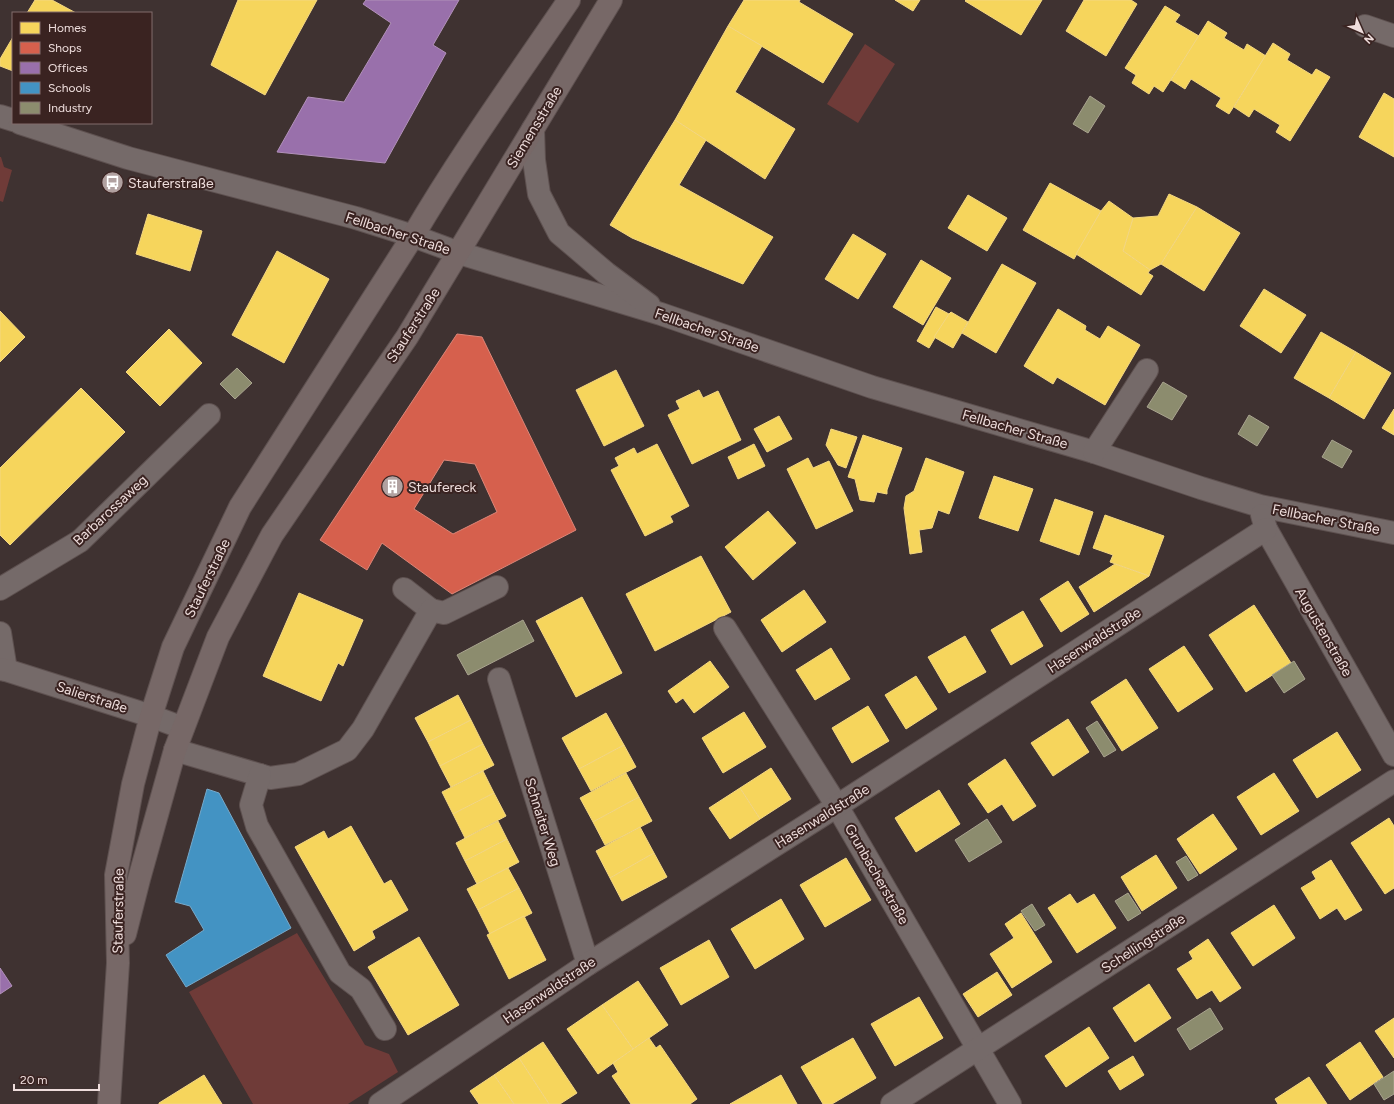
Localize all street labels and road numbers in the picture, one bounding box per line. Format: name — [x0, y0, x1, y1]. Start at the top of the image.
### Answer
street label: Siemensstraße — [503, 83, 566, 171]
street label: Fellbacher Straße — [343, 209, 453, 259]
street label: Stauferstraße — [383, 284, 444, 366]
street label: Fellbacher Straße — [652, 305, 762, 356]
street label: Fellbacher Straße — [960, 406, 1070, 453]
street label: Barbarossaweg — [70, 472, 151, 549]
street label: Fellbacher Straße — [1271, 501, 1381, 538]
street label: Stauferstraße — [181, 536, 234, 620]
street label: Augustenstraße — [1291, 585, 1356, 680]
street label: Hasenwaldstraße — [1044, 604, 1144, 677]
street label: Salierstraße — [54, 678, 130, 717]
street label: Schnaiter Weg — [521, 776, 564, 869]
street label: Hasenwaldstraße — [772, 780, 873, 852]
street label: Grunbacherstraße — [841, 821, 912, 928]
street label: Stauferstraße — [109, 868, 128, 954]
street label: Schellingstraße — [1098, 910, 1189, 977]
street label: Hasenwaldstraße — [500, 953, 599, 1028]

